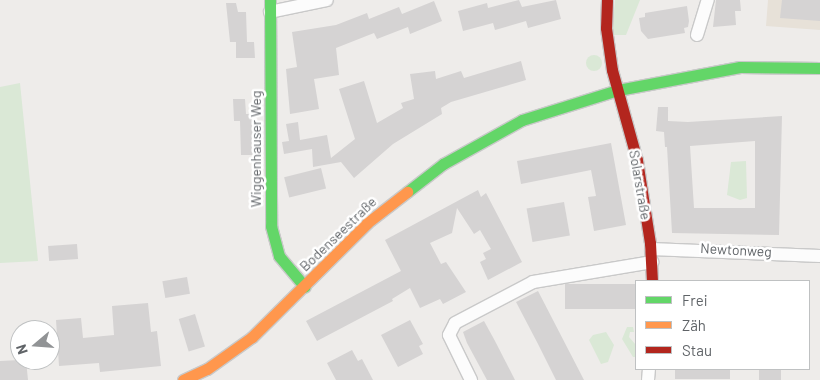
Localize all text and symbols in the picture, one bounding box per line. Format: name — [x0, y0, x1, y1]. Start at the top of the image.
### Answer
street label: Wiggenhauser Weg — [248, 91, 264, 207]
street label: Solarstraße — [626, 149, 654, 221]
street label: Bodenseestraße — [296, 193, 380, 275]
street label: Newtonweg — [700, 240, 772, 260]
legend — [635, 280, 810, 370]
text: Frei — [682, 291, 708, 309]
text: Zäh — [682, 316, 706, 334]
north arrow — [10, 320, 60, 370]
text: Stau — [682, 341, 712, 359]
text: N — [12, 342, 31, 357]

